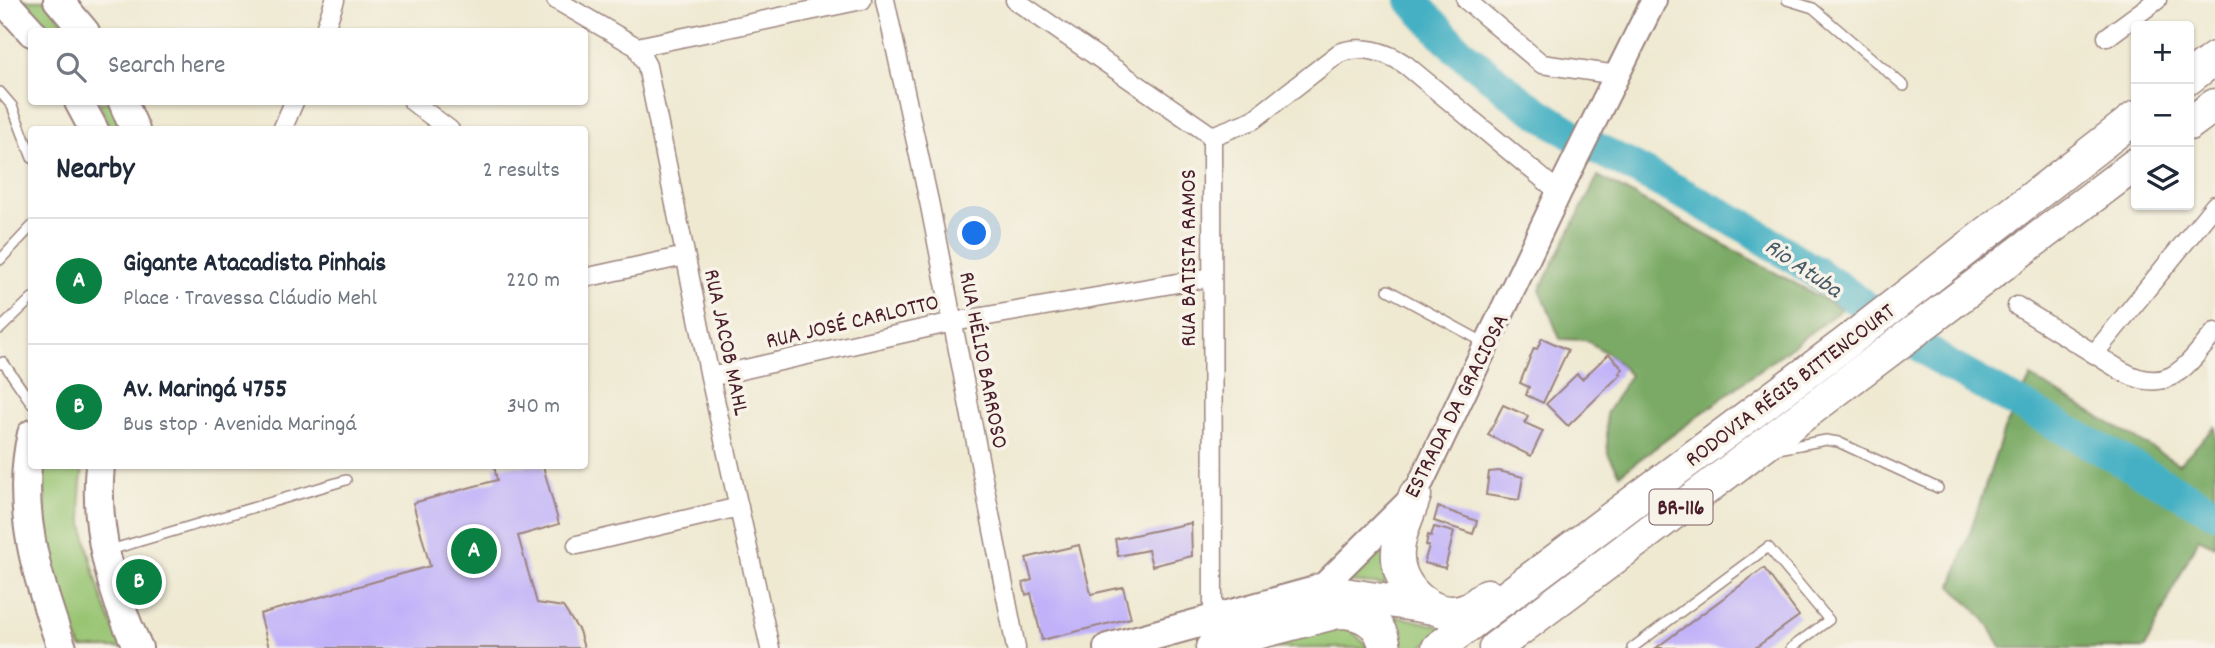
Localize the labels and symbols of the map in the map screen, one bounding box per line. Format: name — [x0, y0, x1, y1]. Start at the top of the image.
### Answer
street label: RUA BATISTA RAMOS — [1174, 169, 1207, 347]
your location — [957, 216, 991, 250]
water label: Rio Atuba — [1757, 231, 1849, 309]
street label: RUA JACOB MAHL — [693, 266, 756, 420]
street label: RUA HÉLIO BARROSO — [948, 269, 1015, 452]
street label: RUA JOSÉ CARLOTTO — [763, 287, 943, 359]
street label: RODOVIA RÉGIS BITTENCOURT — [1679, 297, 1903, 477]
street label: ESTRADA DA GRACIOSA — [1397, 309, 1519, 504]
road number: BR-116 — [1650, 490, 1712, 524]
pin: A — [451, 525, 497, 577]
pin: B — [116, 556, 162, 608]

